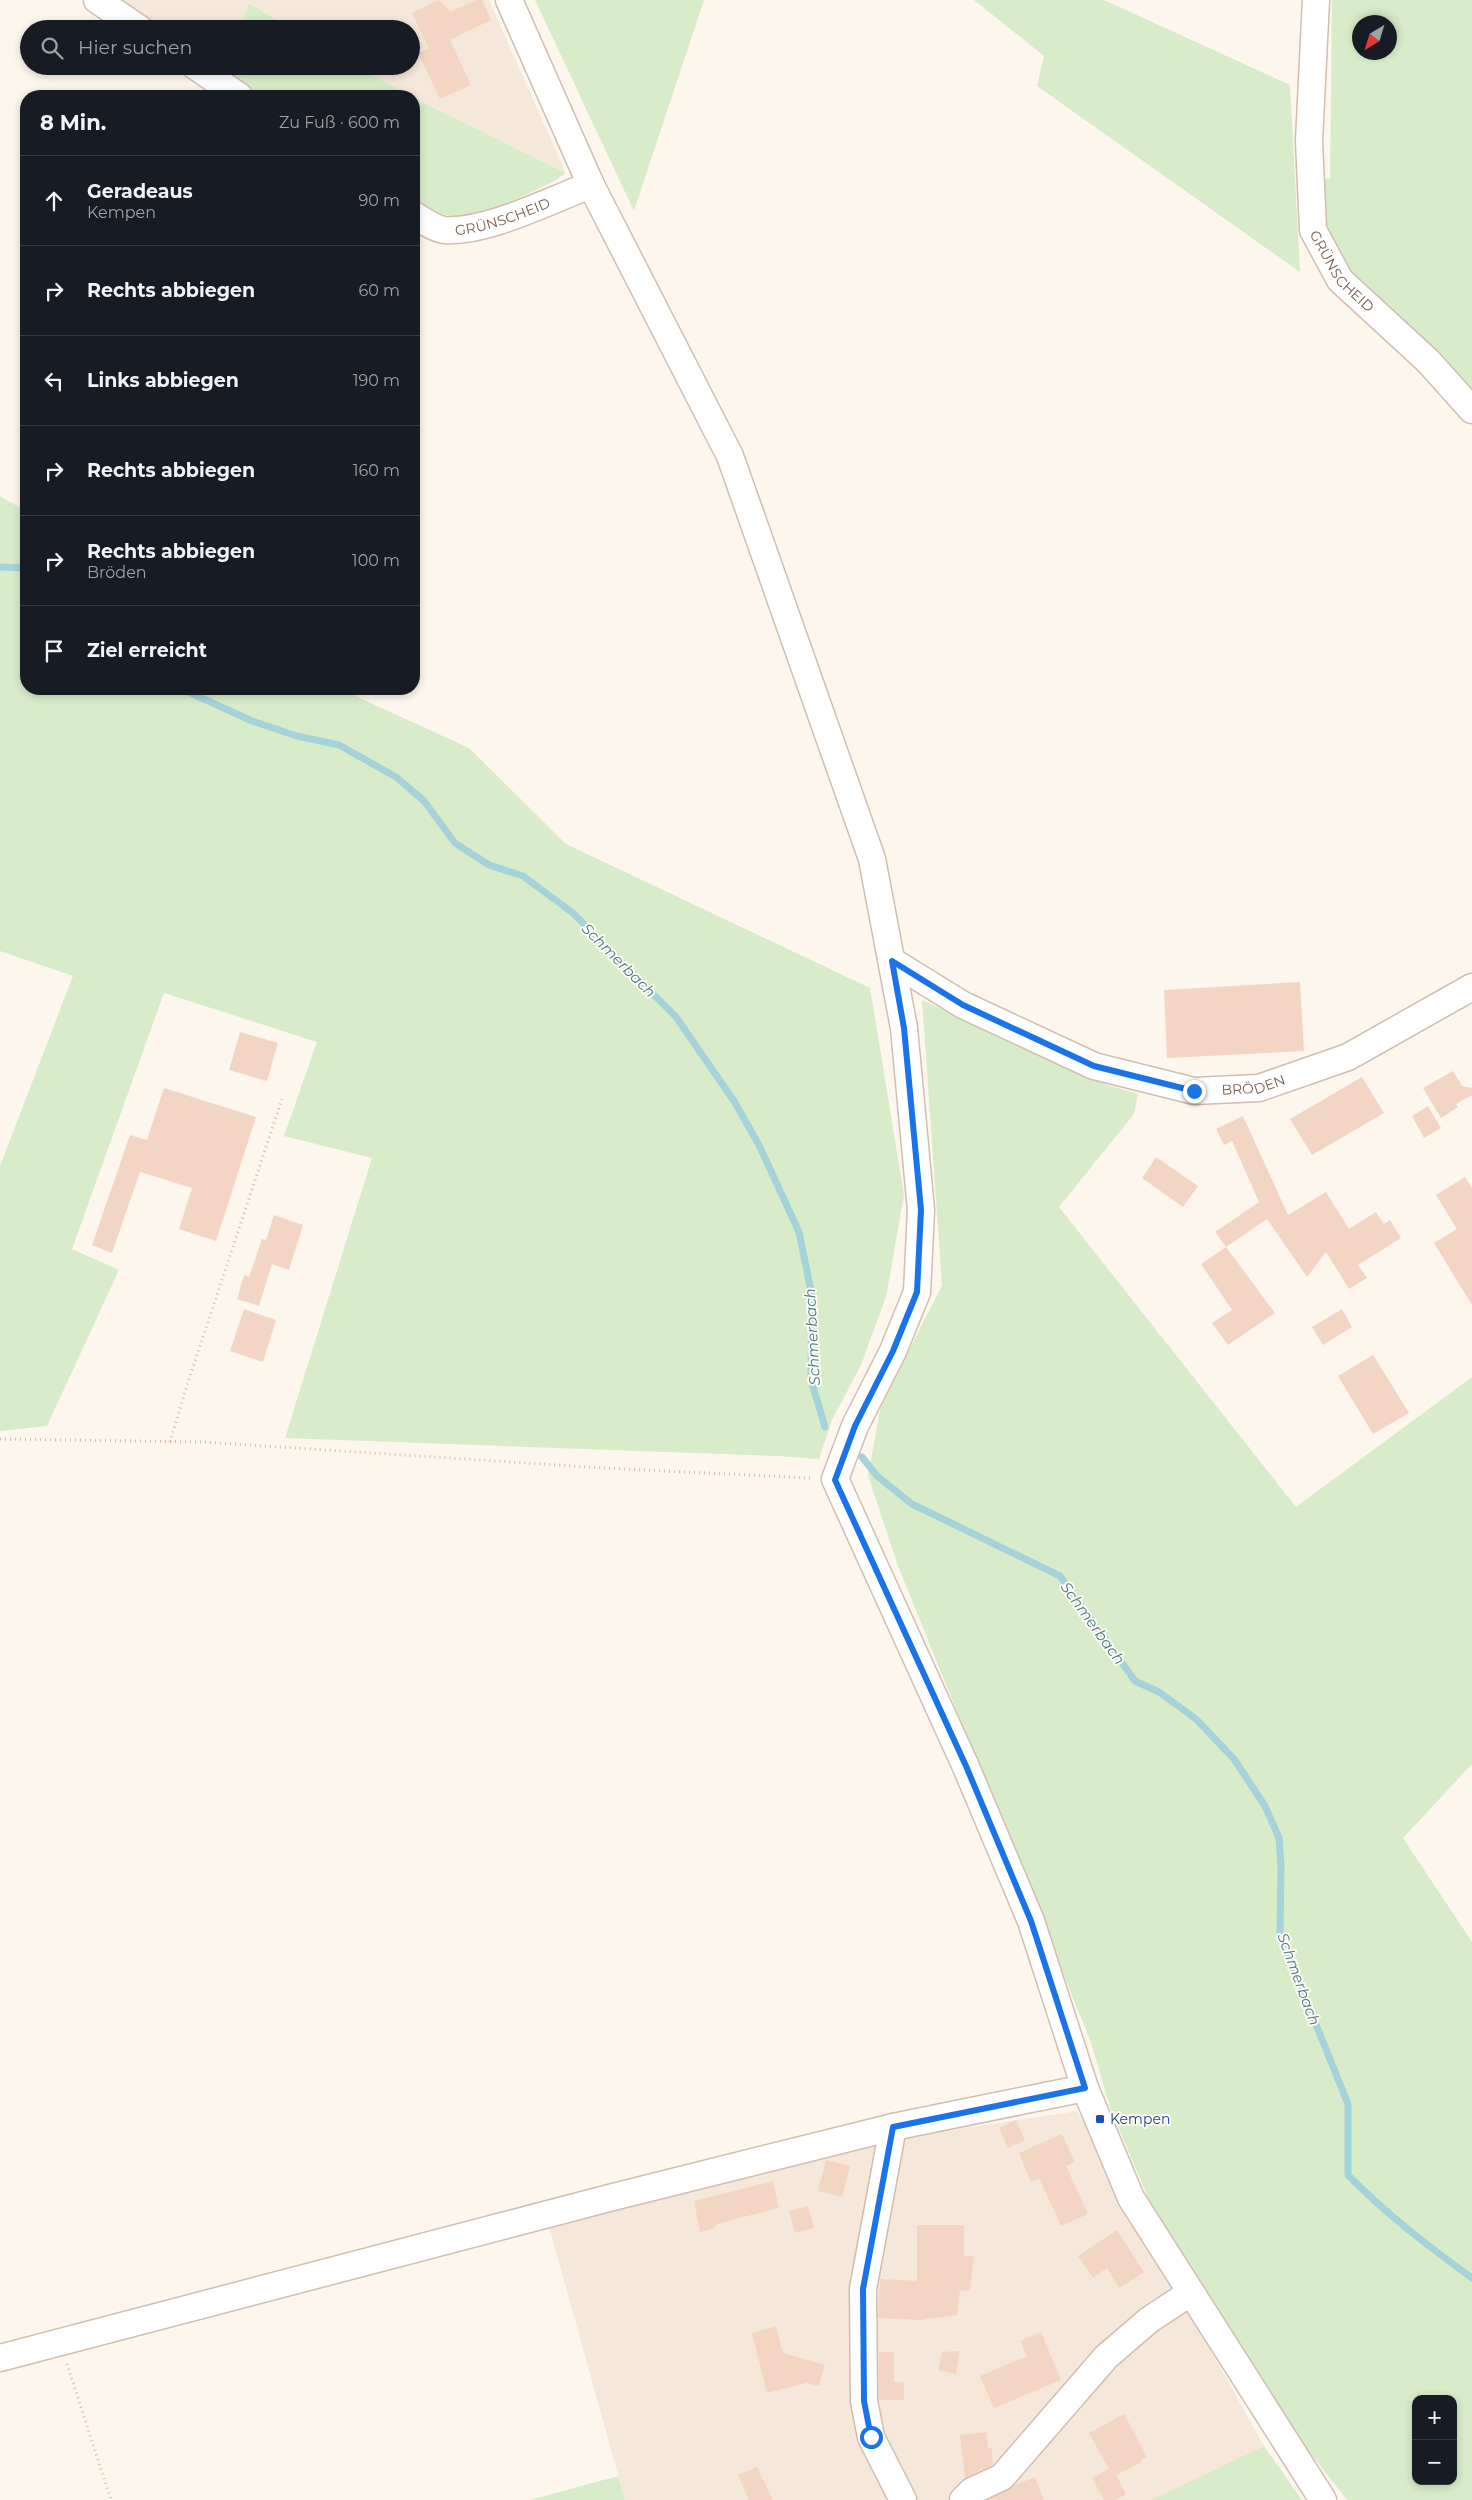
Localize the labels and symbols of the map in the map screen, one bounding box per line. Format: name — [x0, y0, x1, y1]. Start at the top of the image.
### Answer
north arrow — [1352, 15, 1397, 60]
street label: GRÜNSCHEID — [454, 194, 553, 239]
street label: GRÜNSCHEID — [1306, 227, 1378, 316]
water label: Schmerbach — [578, 919, 660, 1001]
street label: BRÖDEN — [1221, 1071, 1288, 1099]
route end — [1183, 1080, 1206, 1103]
water label: Schmerbach — [800, 1288, 824, 1386]
water label: Schmerbach — [1057, 1578, 1129, 1668]
water label: Schmerbach — [1273, 1930, 1325, 2028]
place label: Kempen — [1110, 2110, 1170, 2128]
marker: Kempen — [1094, 2113, 1106, 2125]
route start — [860, 2426, 883, 2449]

